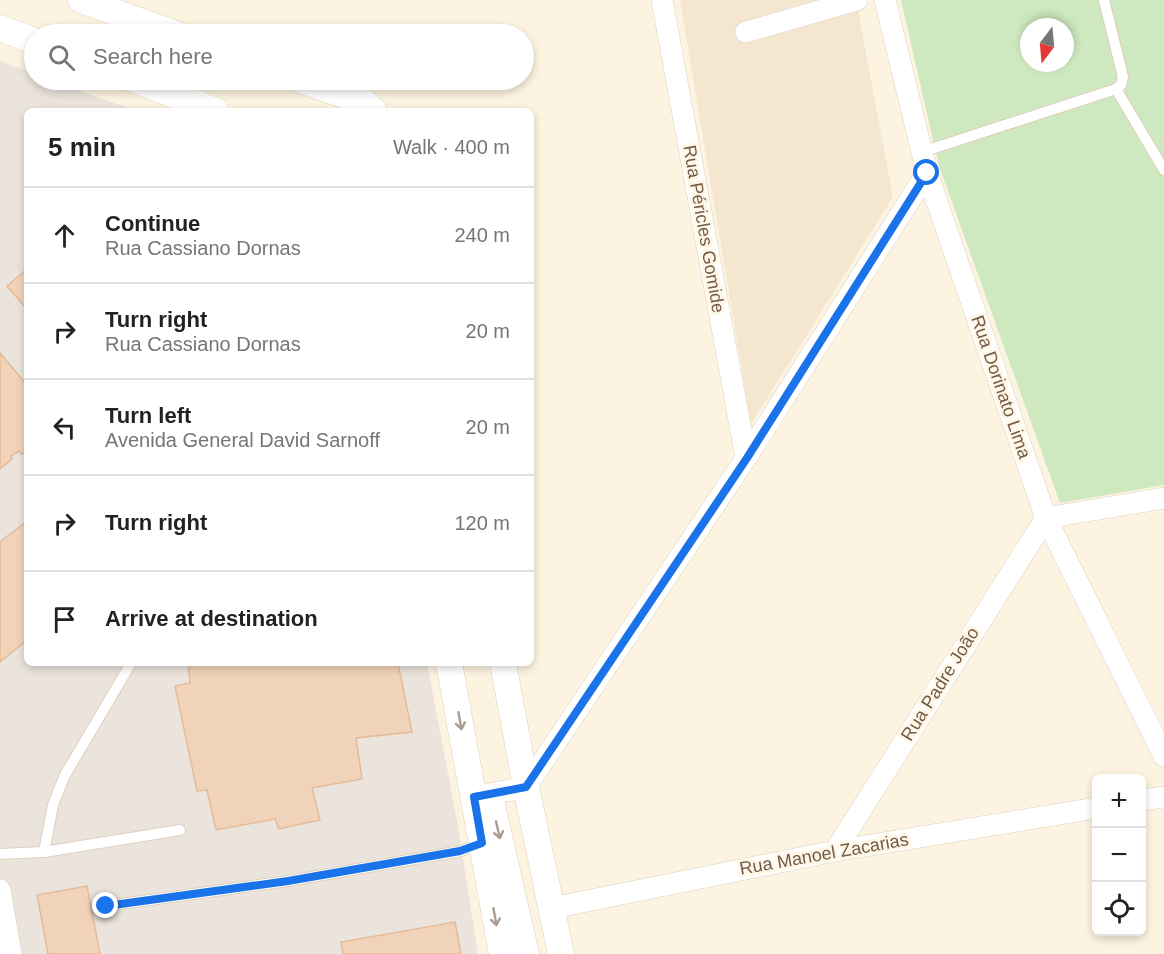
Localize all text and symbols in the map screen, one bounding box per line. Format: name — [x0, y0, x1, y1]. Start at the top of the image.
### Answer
north arrow — [1020, 18, 1074, 72]
search box — [24, 24, 534, 90]
icon: search — [45, 41, 78, 74]
text: Search here — [93, 44, 213, 69]
text: 5 min — [48, 132, 116, 162]
text: Walk · 400 m — [393, 136, 510, 158]
street label: Rua Péricles Gomide — [679, 144, 729, 314]
route start — [913, 159, 939, 185]
text: Continue — [105, 211, 200, 236]
icon: ahead — [48, 219, 81, 252]
text: 240 m — [454, 224, 510, 246]
text: Rua Cassiano Dornas — [105, 237, 301, 259]
text: Turn right — [105, 307, 207, 332]
street label: Rua Dorinato Lima — [967, 313, 1035, 462]
icon: right — [48, 315, 81, 348]
text: 20 m — [466, 320, 510, 342]
text: Rua Cassiano Dornas — [105, 333, 301, 355]
text: Turn left — [105, 403, 191, 428]
icon: left — [48, 411, 81, 444]
text: 20 m — [466, 416, 510, 438]
text: Avenida General David Sarnoff — [105, 429, 380, 451]
icon: right — [48, 507, 81, 540]
text: Turn right — [105, 510, 207, 535]
text: 120 m — [454, 512, 510, 534]
icon: arrive — [48, 603, 81, 636]
text: Arrive at destination — [105, 606, 318, 631]
street label: Rua Padre João — [897, 624, 983, 744]
one-way arrow — [454, 710, 465, 730]
map controls — [1092, 774, 1146, 936]
button: + — [1092, 774, 1146, 828]
one-way arrow — [493, 820, 504, 839]
button: − — [1092, 828, 1146, 882]
street label: Rua Manoel Zacarias — [738, 829, 910, 879]
button: locate — [1092, 882, 1146, 936]
route end — [92, 892, 118, 918]
one-way arrow — [490, 906, 501, 926]

